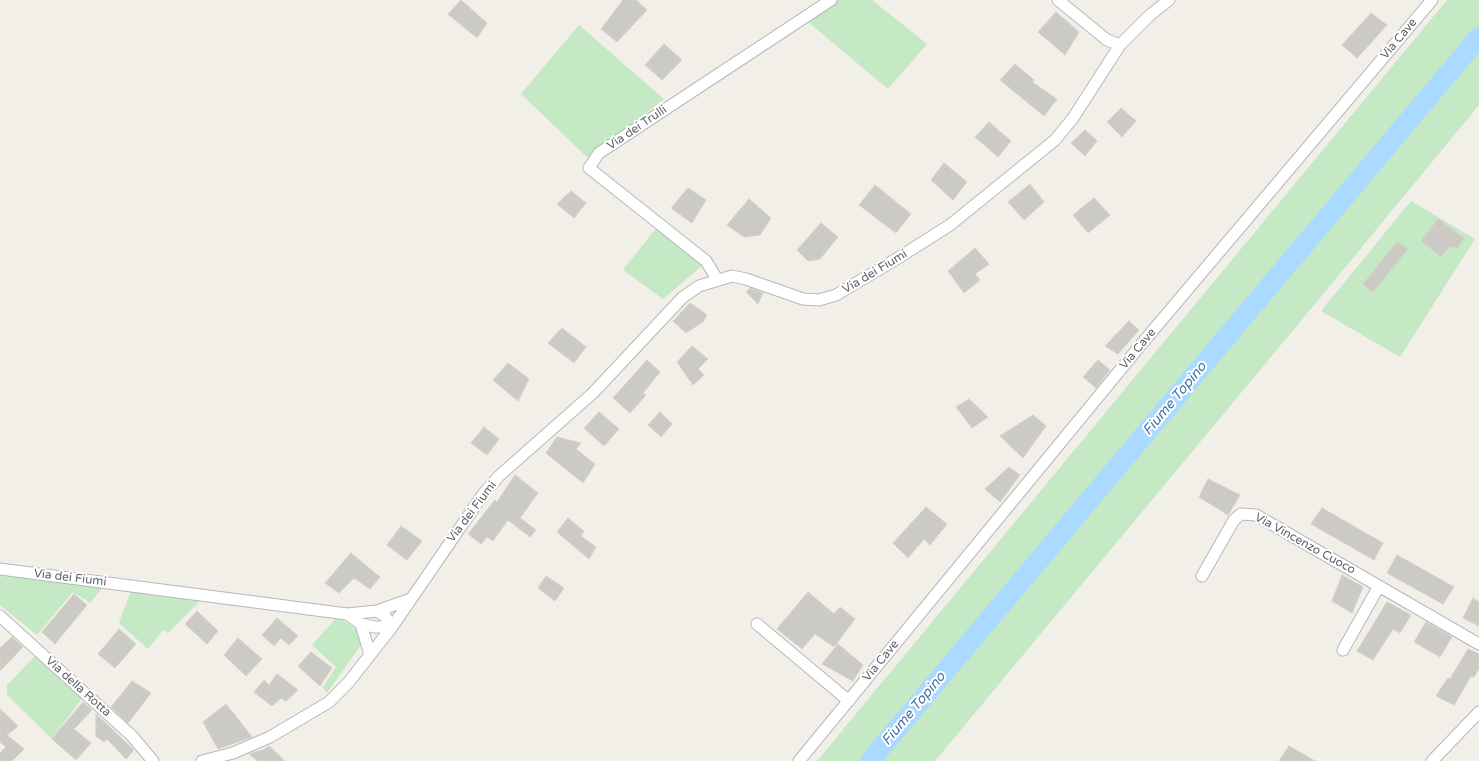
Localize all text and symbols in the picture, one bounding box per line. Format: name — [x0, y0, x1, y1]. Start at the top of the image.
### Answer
street label: Via Cave — [1378, 16, 1420, 62]
street label: Via dei Trulli — [604, 103, 670, 153]
street label: Via dei Fiumi — [840, 247, 910, 297]
street label: Via Cave — [1117, 326, 1159, 372]
water label: Fiume Topino — [1140, 359, 1210, 439]
street label: Via dei Fiumi — [444, 479, 500, 545]
street label: Via Vincenzo Cuoco — [1252, 510, 1358, 578]
street label: Via dei Fiumi — [33, 566, 107, 590]
street label: Via Cave — [860, 637, 902, 685]
street label: Via della Rotta — [42, 654, 114, 720]
water label: Fiume Topino — [879, 669, 949, 749]

